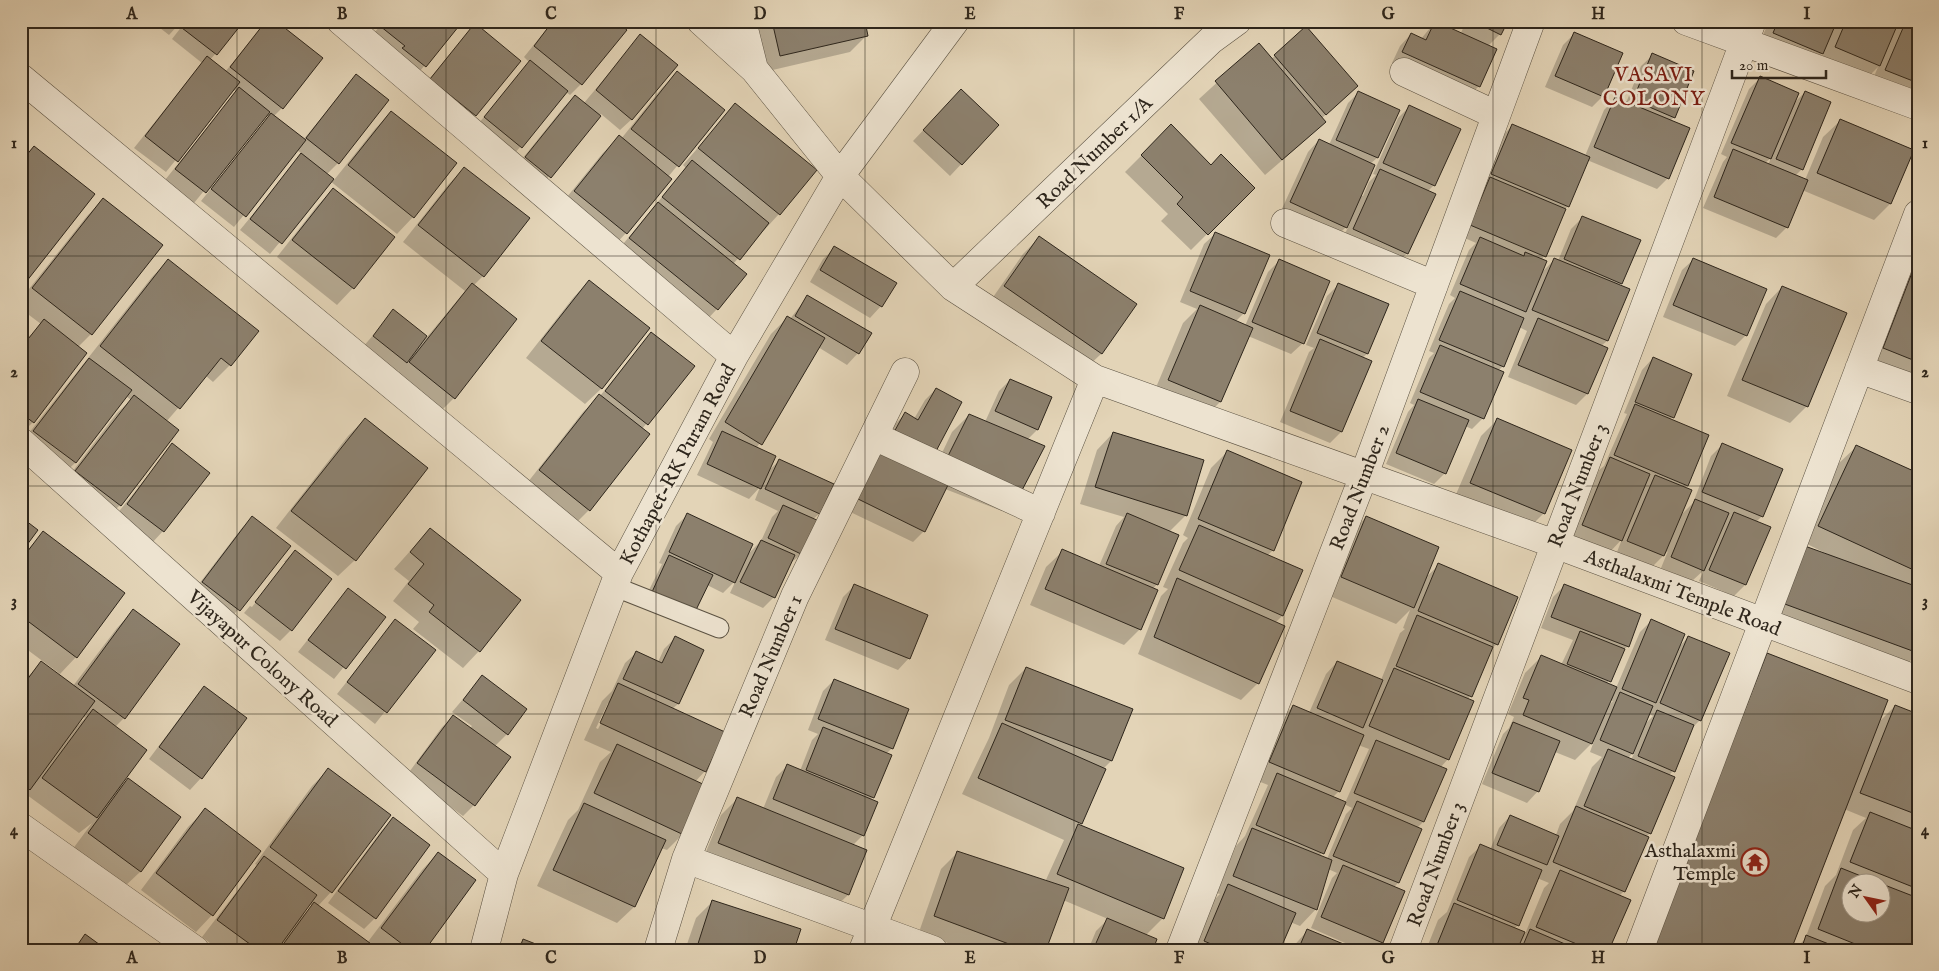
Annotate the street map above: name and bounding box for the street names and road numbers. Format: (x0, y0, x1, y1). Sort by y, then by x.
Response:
street label: Road Number 1/A (1032, 91, 1159, 215)
street label: Kothapet-RK Puram Road (615, 359, 742, 570)
street label: Road Number 3 (1543, 420, 1614, 551)
street label: Road Number 2 (1325, 421, 1396, 554)
street label: Asthalaxmi Temple Road (1580, 544, 1784, 642)
street label: Vijayapur Colony Road (181, 584, 343, 733)
street label: Road Number 1 (734, 591, 809, 722)
street label: Road Number 3 (1402, 799, 1471, 930)

